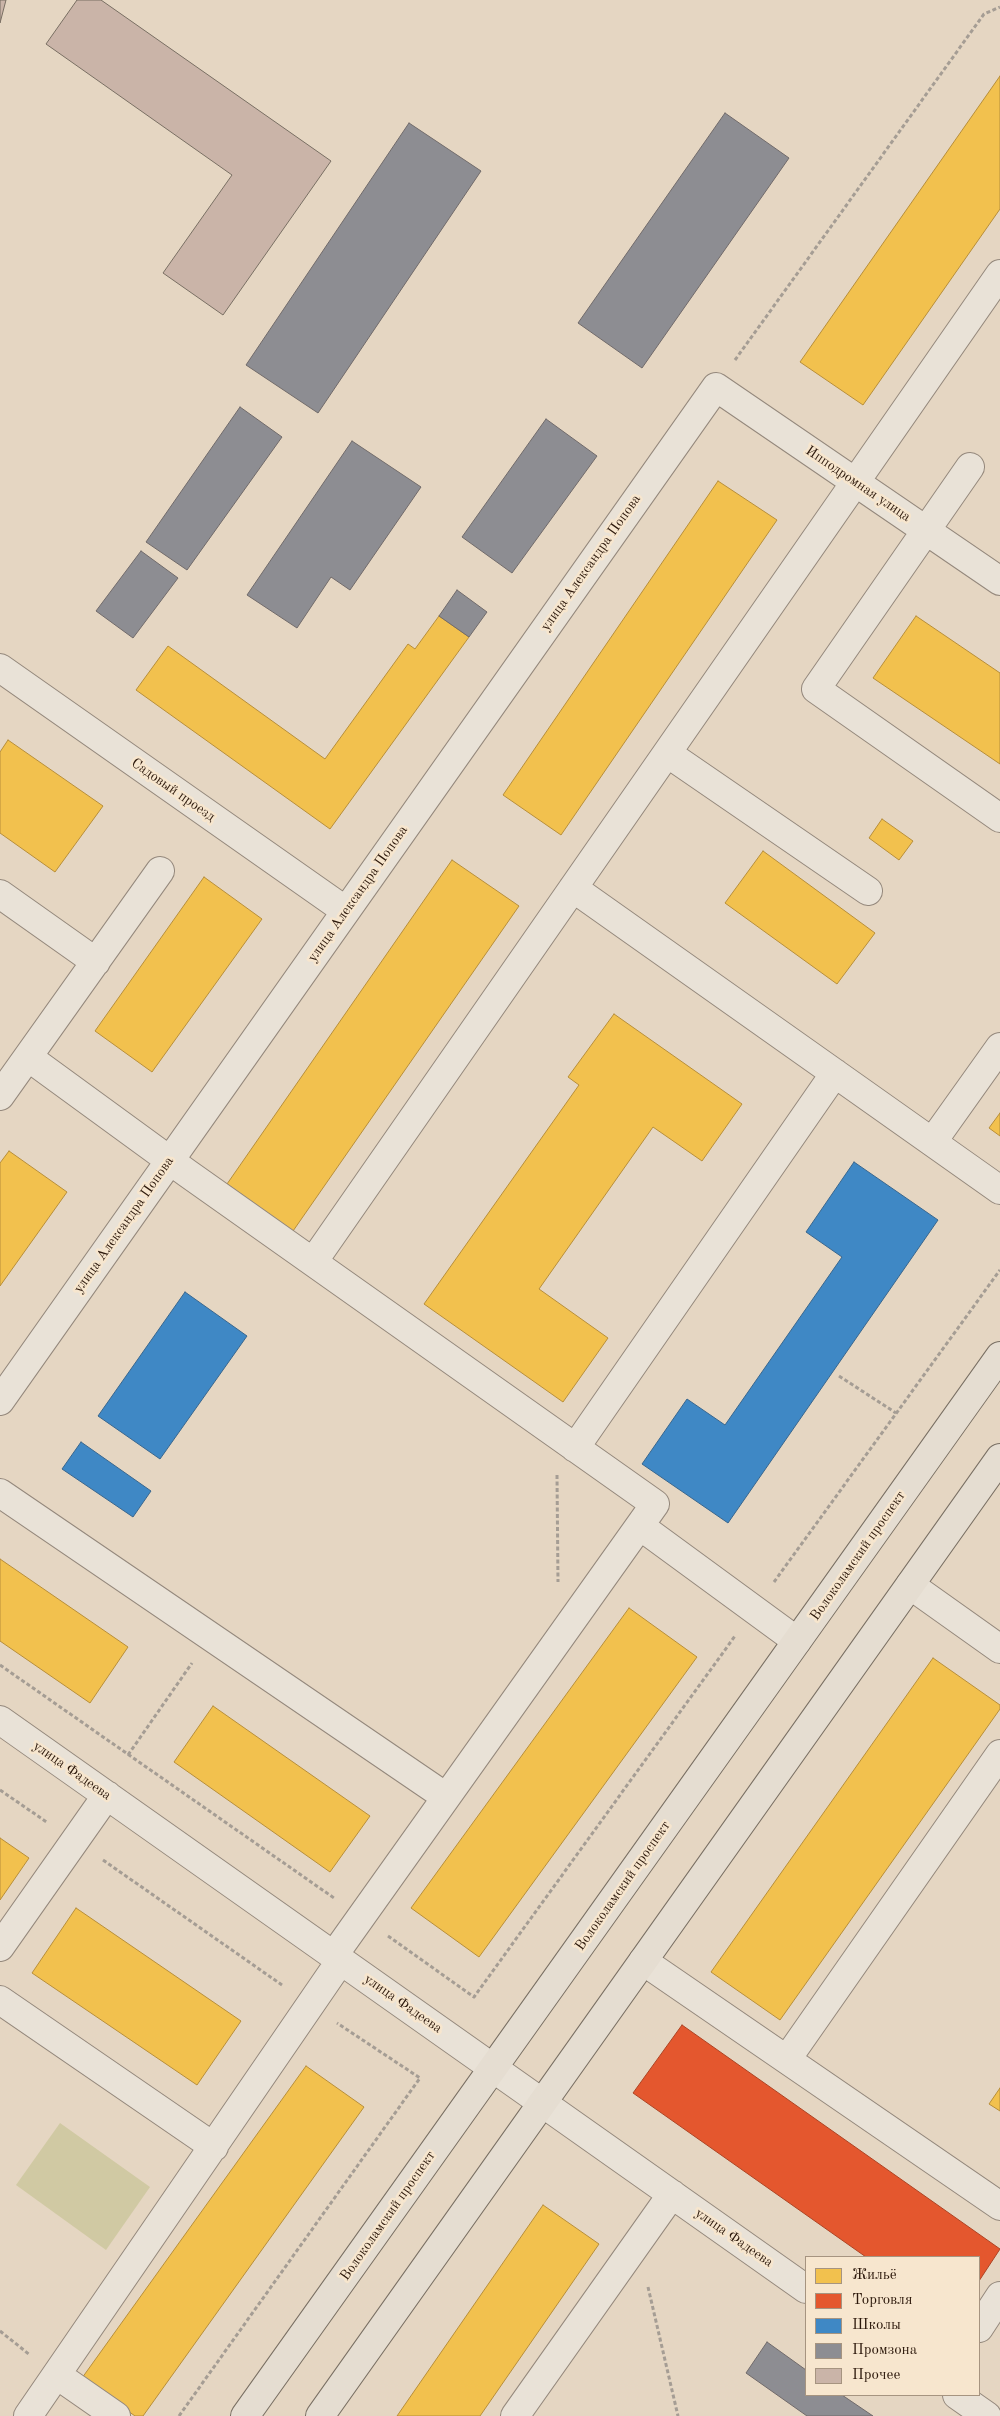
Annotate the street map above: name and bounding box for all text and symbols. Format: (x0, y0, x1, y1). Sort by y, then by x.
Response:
street label: Ипподромная улица (802, 443, 914, 525)
street label: улица Александра Попова (537, 491, 645, 635)
street label: Садовый проезд (128, 755, 218, 825)
street label: улица Александра Попова (304, 822, 412, 966)
street label: улица Александра Попова (70, 1153, 178, 1297)
street label: Волоколамский проспект (807, 1488, 909, 1624)
street label: улица Фадеева (30, 1738, 114, 1804)
street label: Волоколамский проспект (572, 1818, 674, 1954)
street label: улица Фадеева (361, 1971, 445, 2037)
street label: Волоколамский проспект (337, 2148, 439, 2284)
street label: улица Фадеева (692, 2205, 776, 2271)
legend (805, 2256, 980, 2396)
text: Жильё (852, 2268, 897, 2283)
text: Торговля (852, 2293, 913, 2308)
text: Школы (852, 2318, 901, 2333)
text: Промзона (852, 2343, 917, 2358)
text: Прочее (852, 2368, 900, 2383)

